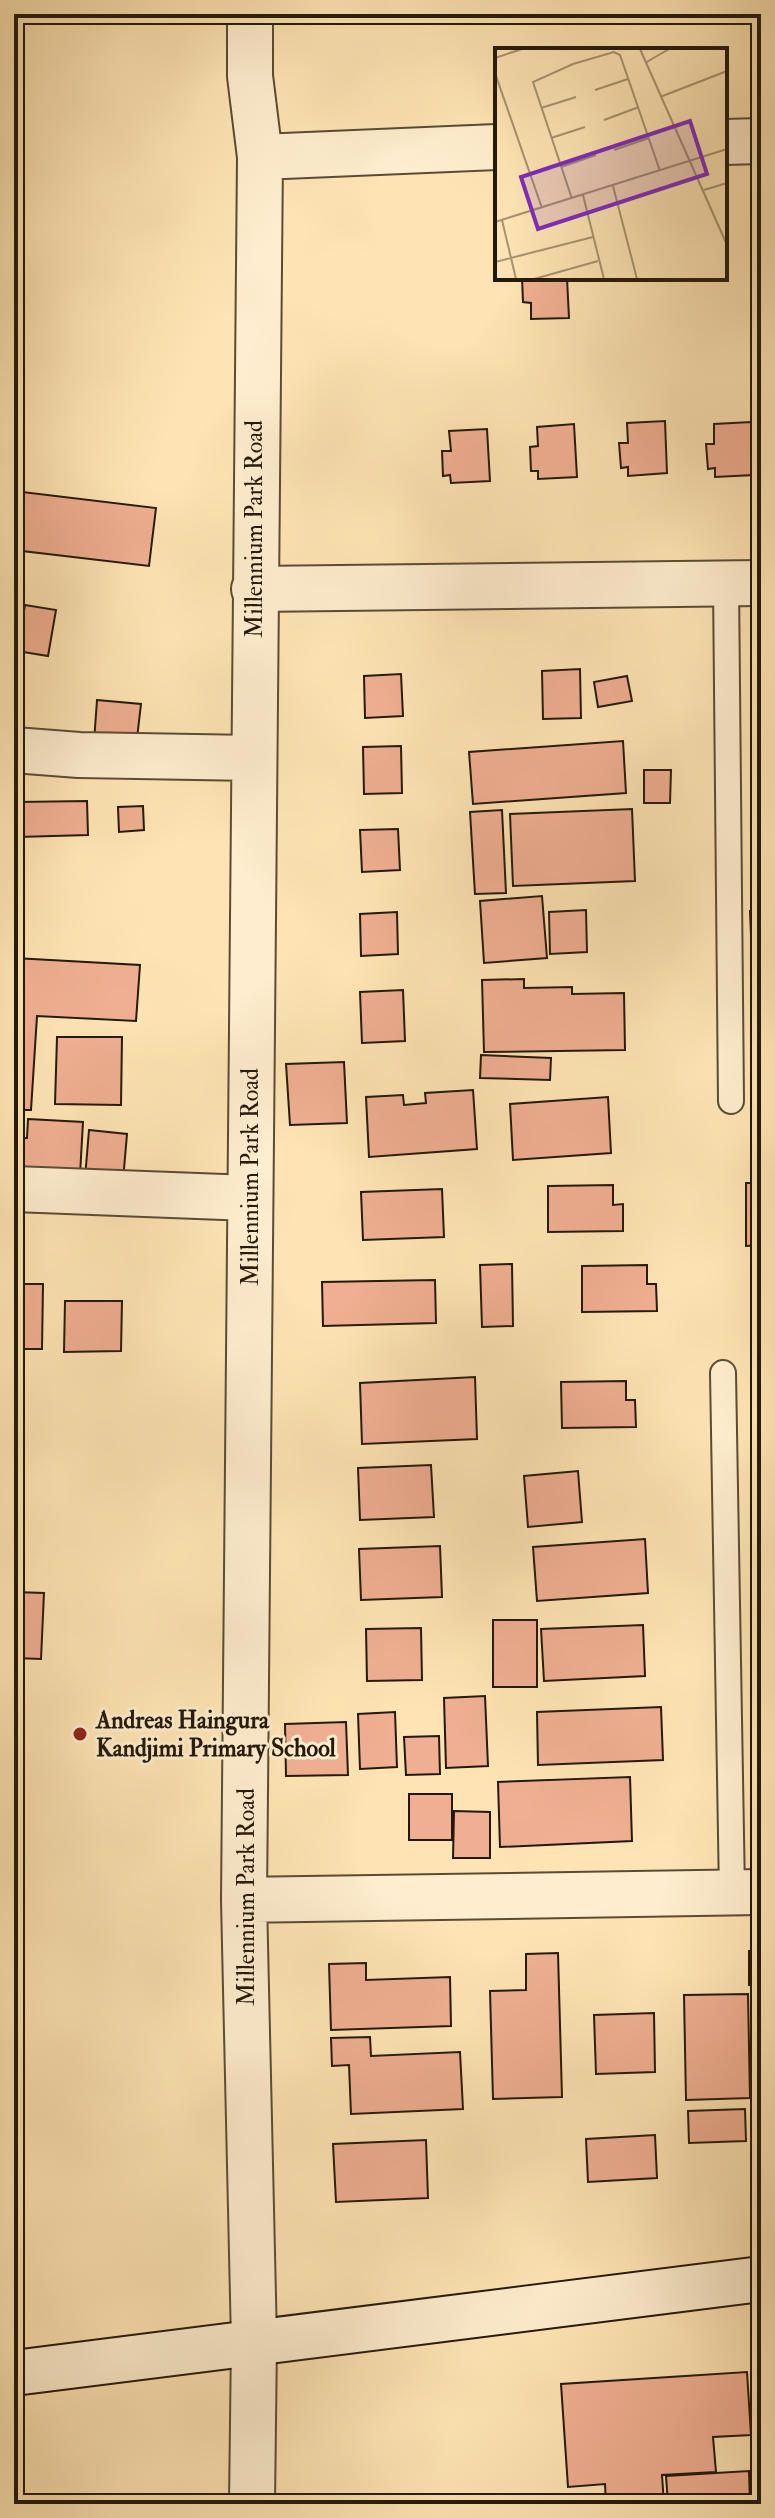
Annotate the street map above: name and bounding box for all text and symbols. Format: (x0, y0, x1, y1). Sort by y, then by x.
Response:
inset map (495, 48, 727, 280)
street label: Millennium Park Road (239, 420, 270, 638)
street label: Millennium Park Road (235, 1068, 266, 1286)
place label: Andreas Haingura Kandjimi Primary School (95, 1705, 337, 1764)
marker: Andreas Haingura Kandjimi Primary School (71, 1725, 89, 1743)
street label: Millennium Park Road (231, 1788, 262, 2006)

